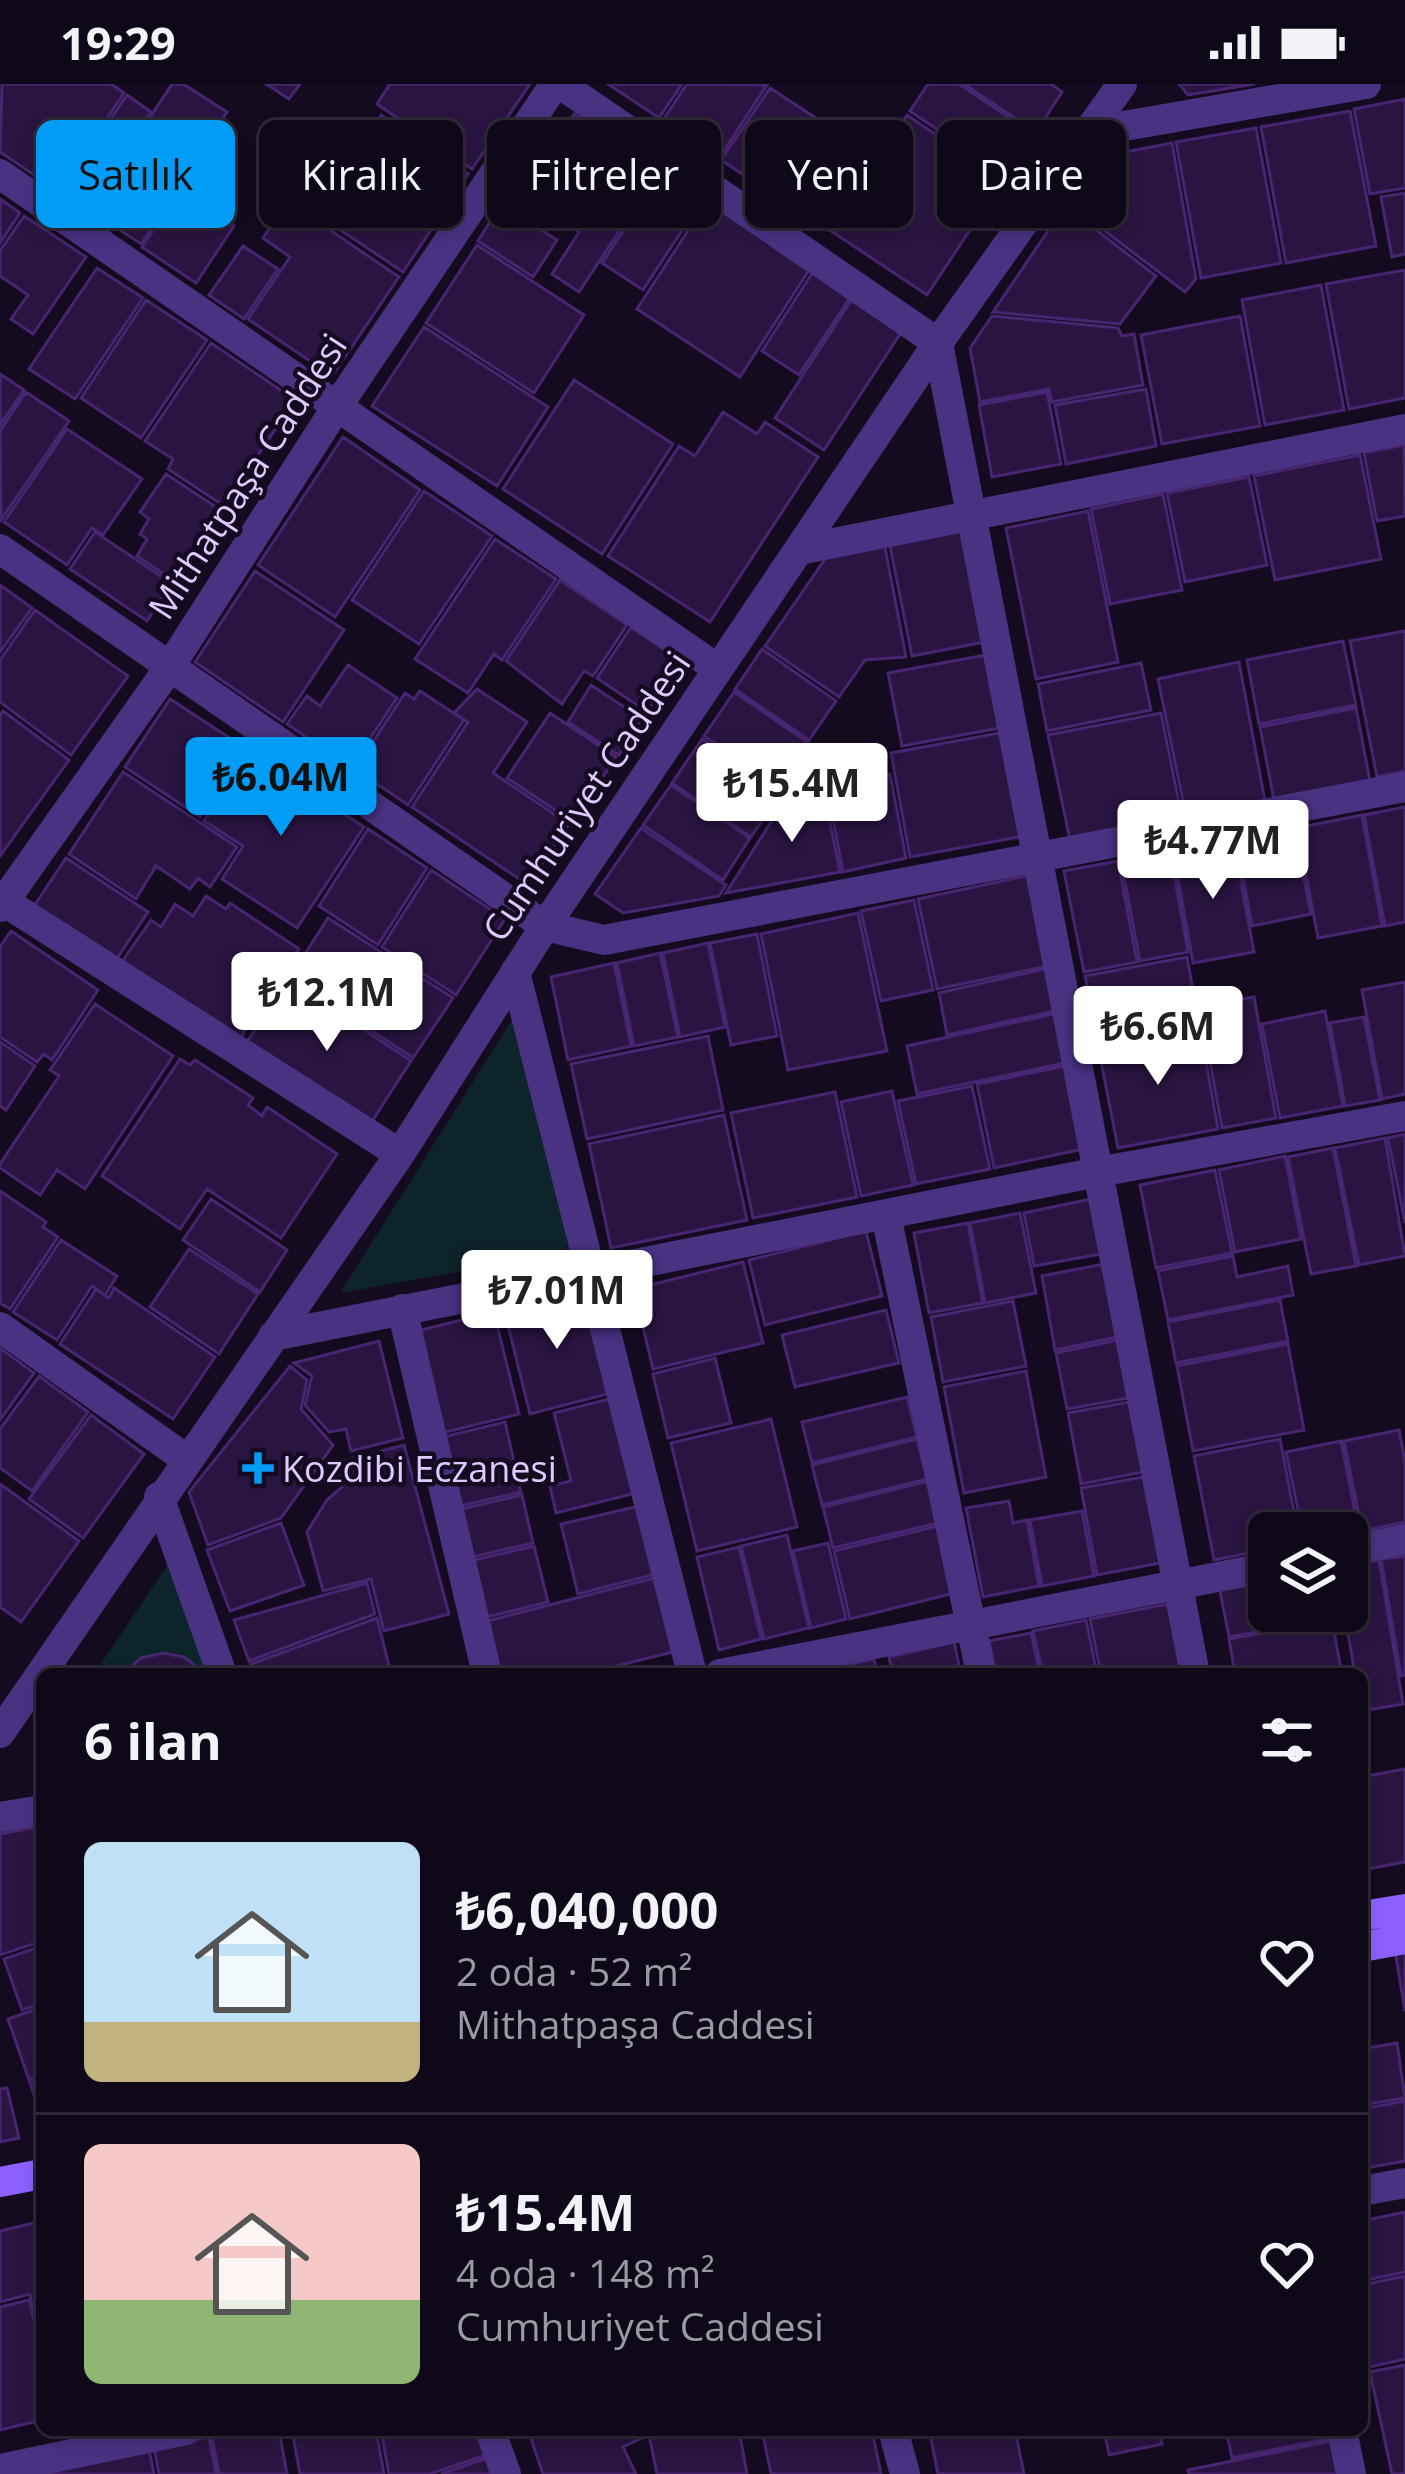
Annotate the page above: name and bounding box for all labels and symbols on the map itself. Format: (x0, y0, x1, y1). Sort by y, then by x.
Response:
street label: Mithatpaşa Caddesi (136, 324, 358, 628)
street label: Cumhuriyet Caddesi (471, 641, 701, 951)
pin: ₺6.04M (183, 737, 379, 839)
pin: ₺15.4M (694, 743, 890, 845)
pin: ₺4.77M (1115, 800, 1311, 902)
pin: ₺12.1M (229, 952, 425, 1054)
pin: ₺6.6M (1074, 986, 1242, 1088)
pin: ₺7.01M (459, 1250, 655, 1352)
place label: Kozdibi Eczanesi (282, 1444, 557, 1493)
marker: Kozdibi Eczanesi (245, 1455, 271, 1481)

